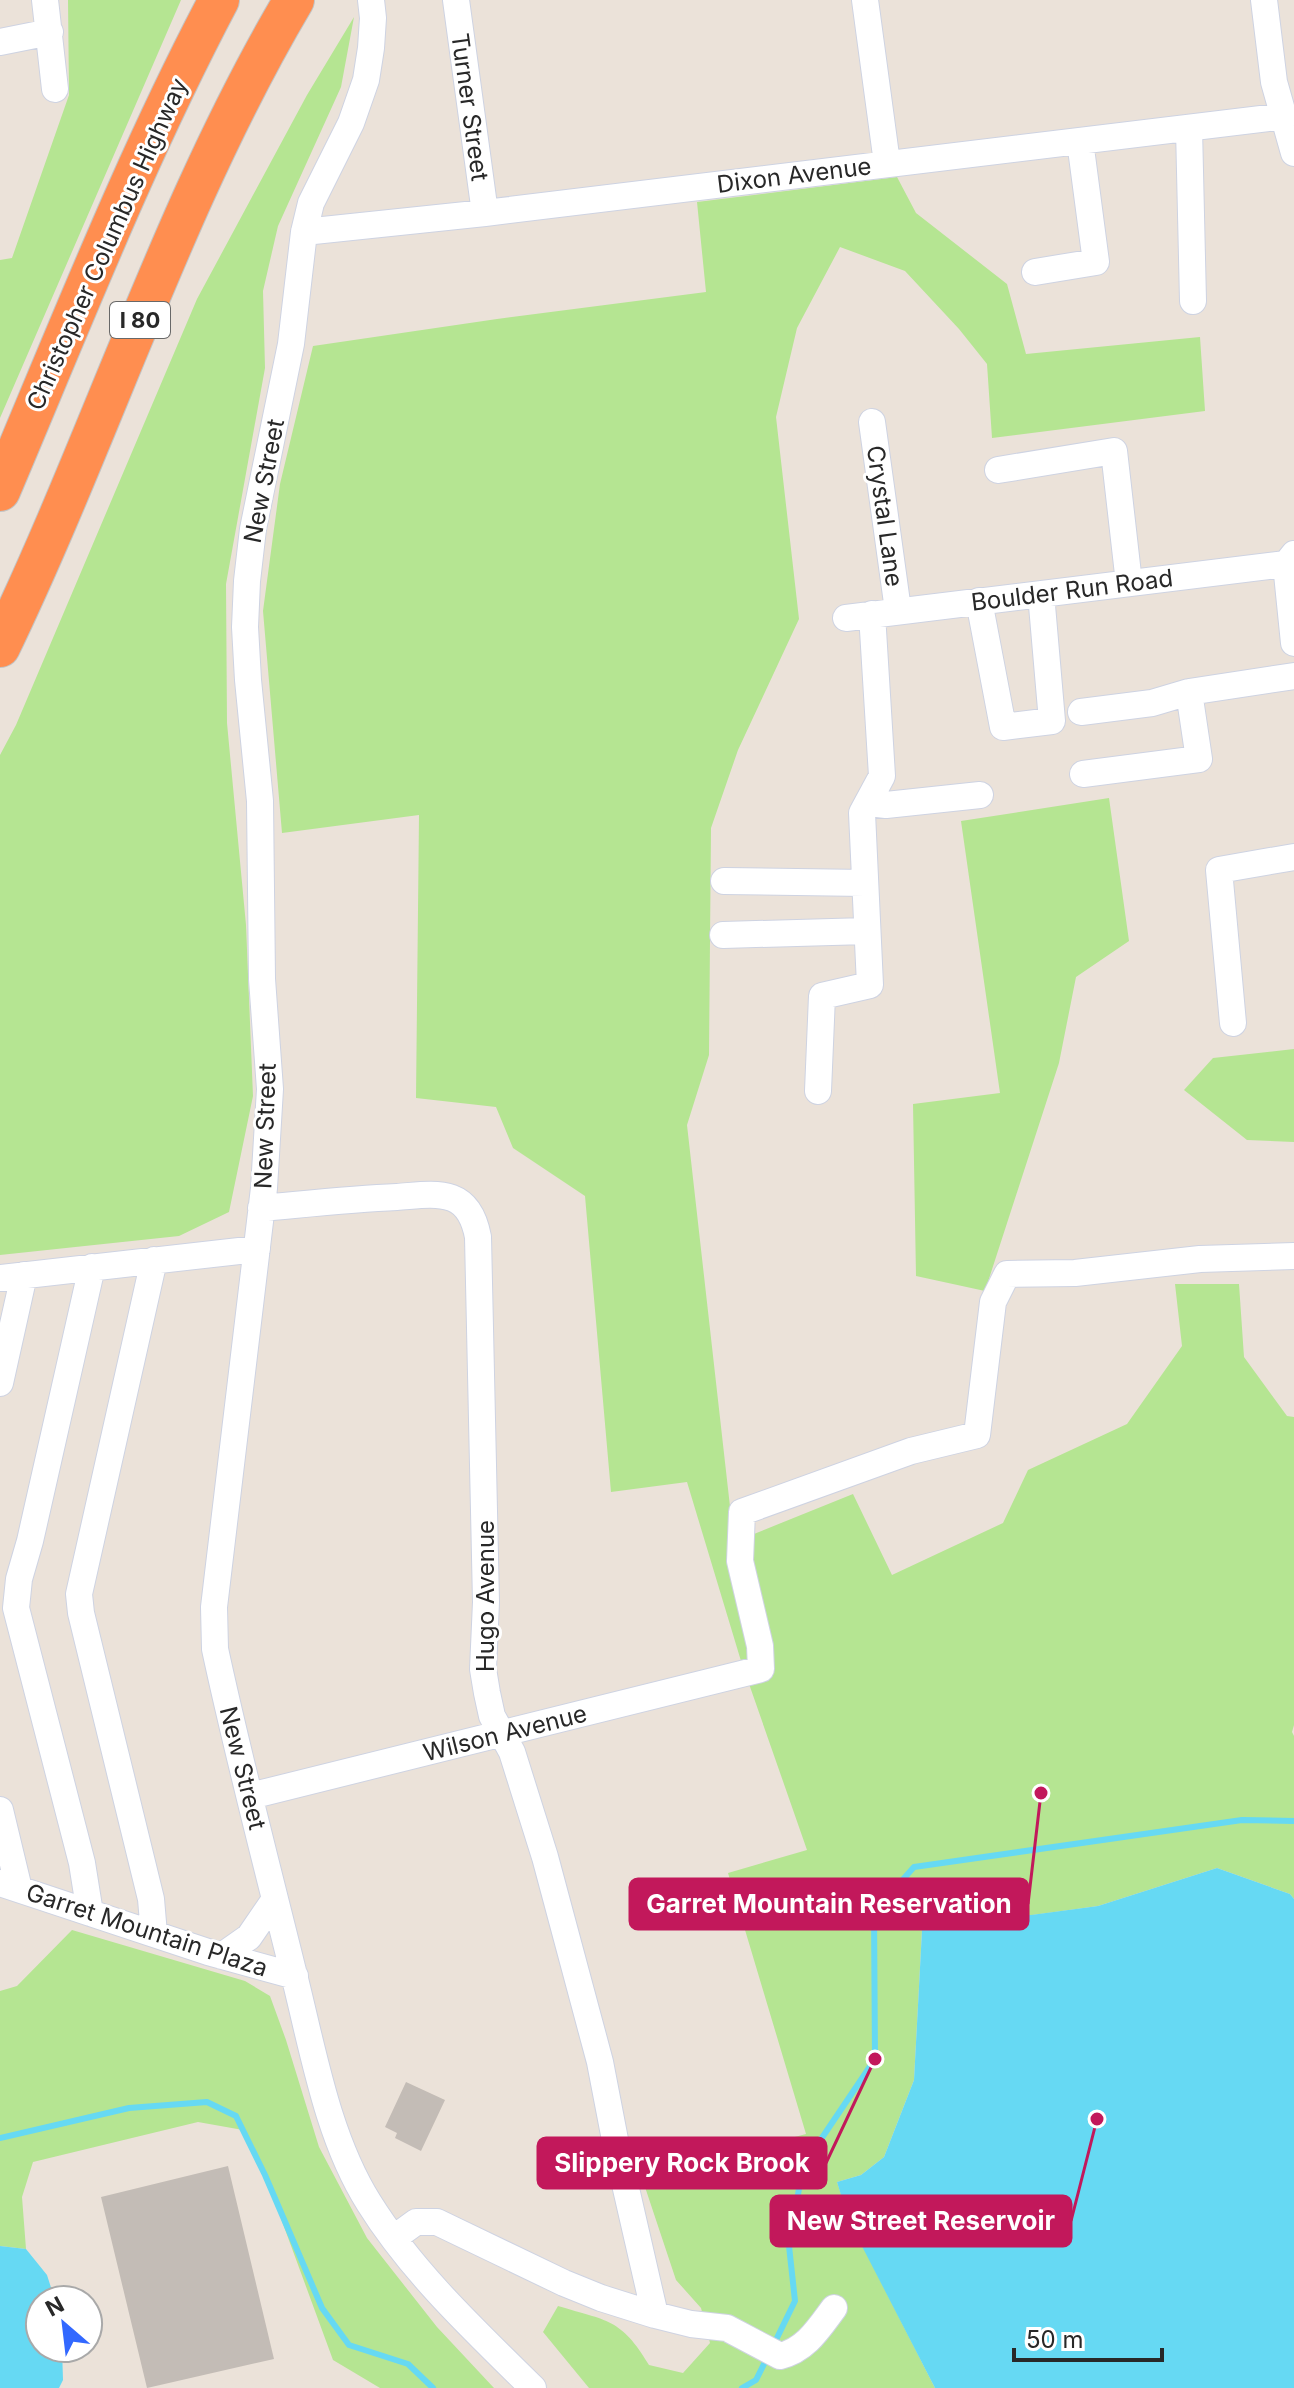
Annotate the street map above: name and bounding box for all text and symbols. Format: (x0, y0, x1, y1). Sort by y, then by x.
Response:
street label: Turner Street (445, 31, 495, 183)
street label: Christopher Columbus Highway (20, 73, 194, 415)
street label: Dixon Avenue (715, 151, 873, 199)
road number: I 80 (110, 302, 170, 338)
street label: New Street (238, 416, 290, 545)
street label: Crystal Lane (861, 444, 909, 588)
street label: Boulder Run Road (969, 563, 1175, 617)
street label: New Street (248, 1063, 282, 1189)
street label: Hugo Avenue (471, 1520, 500, 1672)
street label: Wilson Avenue (420, 1699, 590, 1767)
street label: New Street (214, 1703, 272, 1833)
street label: Garret Mountain Plaza (23, 1877, 271, 1983)
callout: Garret Mountain Reservation (630, 1879, 1028, 1929)
text: Garret Mountain Reservation (646, 1888, 1012, 1919)
callout: Slippery Rock Brook (538, 2138, 826, 2188)
text: Slippery Rock Brook (554, 2147, 810, 2178)
callout: New Street Reservoir (771, 2196, 1071, 2246)
text: New Street Reservoir (787, 2205, 1056, 2236)
north arrow (24, 2284, 104, 2364)
text: N (41, 2291, 68, 2322)
scale bar (1014, 2312, 1162, 2362)
text: 50 m (1026, 2325, 1084, 2354)

